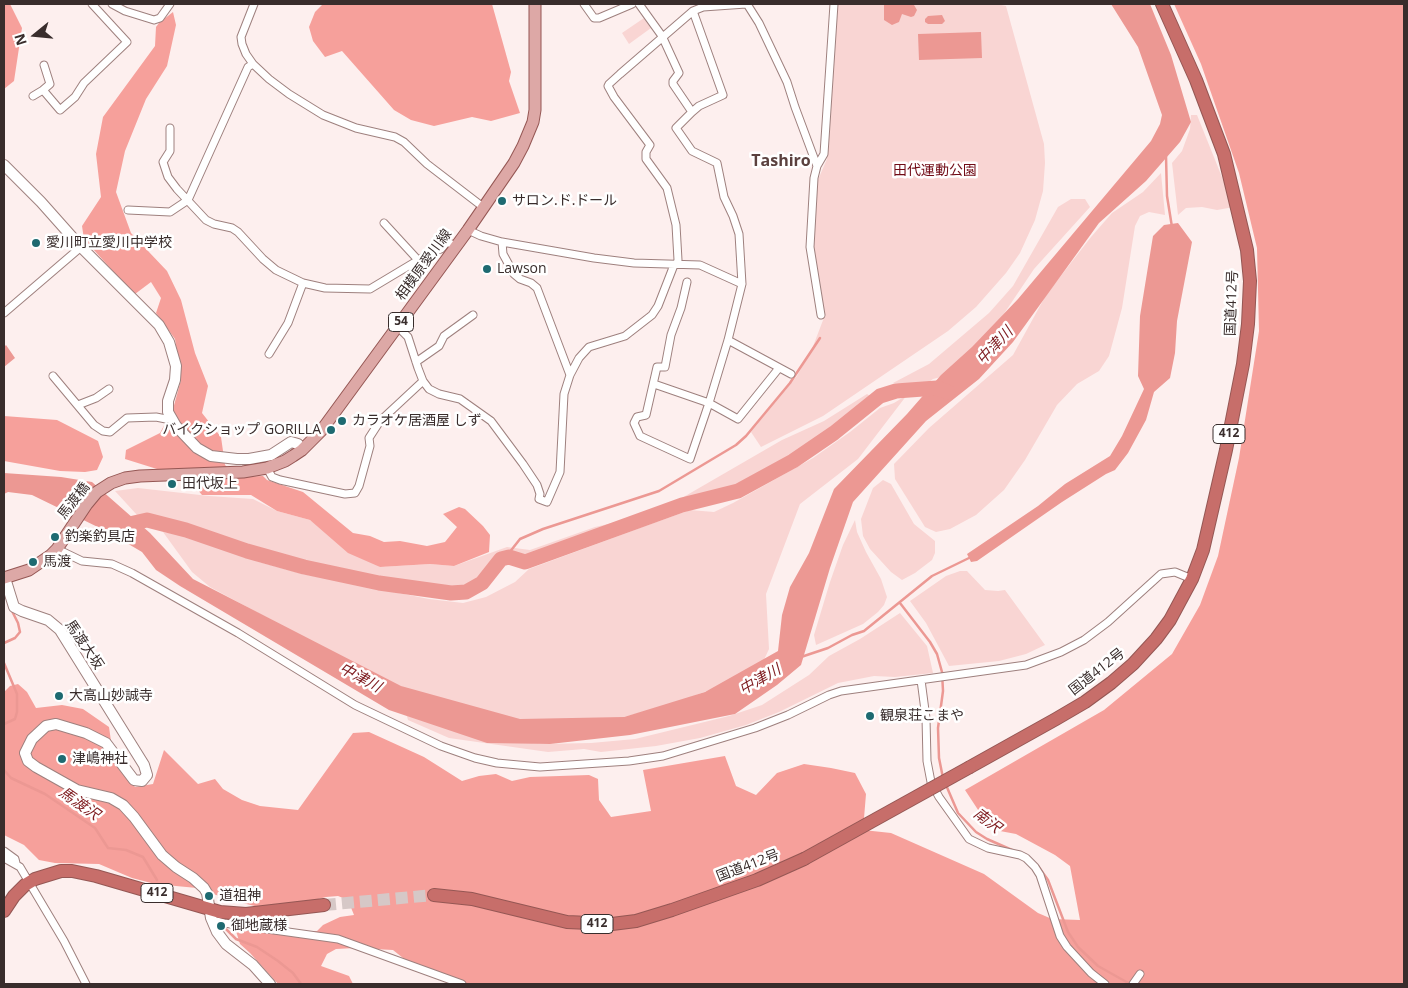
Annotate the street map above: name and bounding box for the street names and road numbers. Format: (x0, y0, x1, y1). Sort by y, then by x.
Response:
street label: 相模原愛川線 (393, 226, 455, 304)
street label: 国道412号 (1222, 270, 1242, 336)
road number: 54 (388, 313, 414, 332)
road number: 412 (1213, 424, 1245, 444)
street label: 馬渡橋 (54, 479, 94, 523)
street label: 馬渡大坂 (61, 617, 107, 673)
street label: 国道412号 (1066, 645, 1128, 699)
street label: 国道412号 (714, 846, 782, 886)
road number: 412 (141, 884, 173, 902)
road number: 412 (581, 914, 613, 934)

